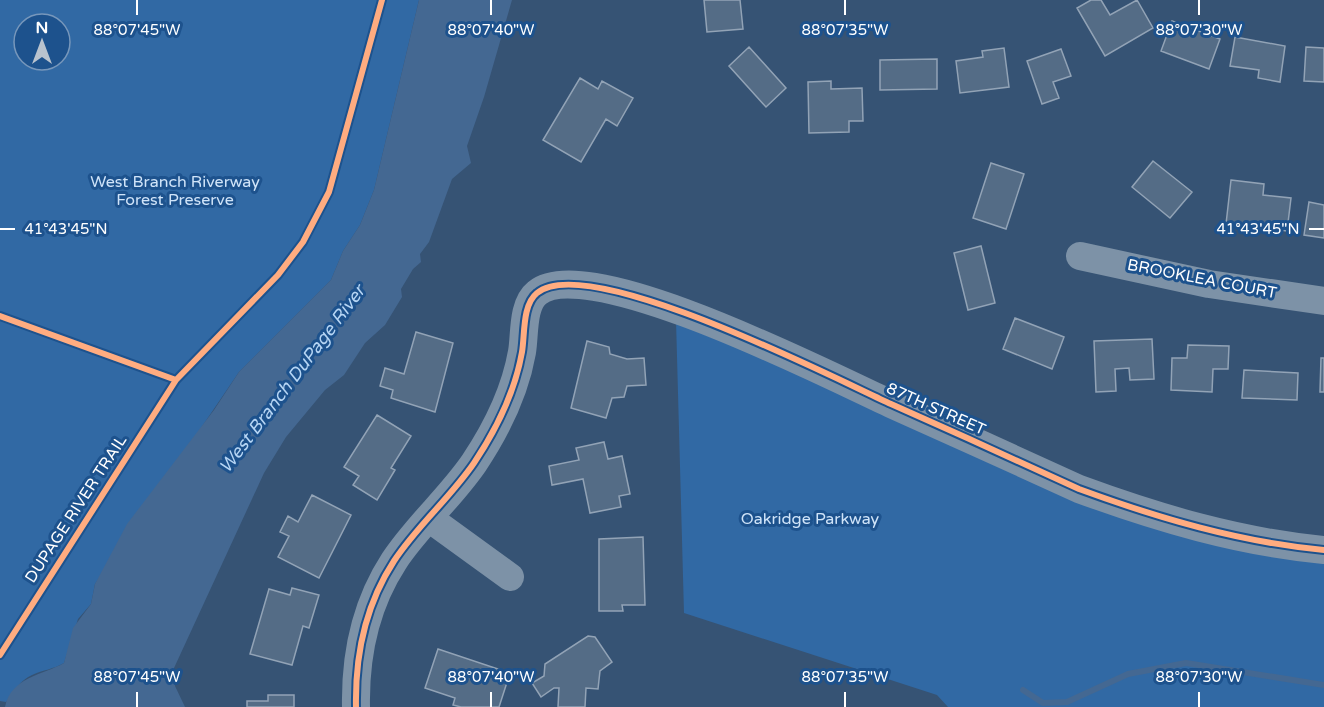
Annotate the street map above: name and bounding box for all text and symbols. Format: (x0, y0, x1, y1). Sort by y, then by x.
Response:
north arrow (12, 12, 72, 72)
text: N (36, 18, 48, 38)
text: 88°07'45"W (94, 21, 180, 39)
text: 88°07'40"W (448, 21, 534, 39)
text: 88°07'35"W (802, 21, 888, 39)
text: 88°07'30"W (1156, 21, 1242, 39)
park label: West Branch Riverway Forest Preserve (90, 172, 260, 210)
text: 41°43'45"N (24, 220, 108, 238)
text: 41°43'45"N (1216, 220, 1300, 238)
street label: BROOKLEA COURT (1126, 255, 1279, 303)
water label: West Branch DuPage River (214, 279, 371, 477)
street label: 87TH STREET (883, 378, 989, 440)
street label: DUPAGE RIVER TRAIL (21, 431, 131, 587)
park label: Oakridge Parkway (741, 509, 880, 529)
text: 88°07'45"W (94, 668, 180, 686)
text: 88°07'40"W (448, 668, 534, 686)
text: 88°07'35"W (802, 668, 888, 686)
text: 88°07'30"W (1156, 668, 1242, 686)

